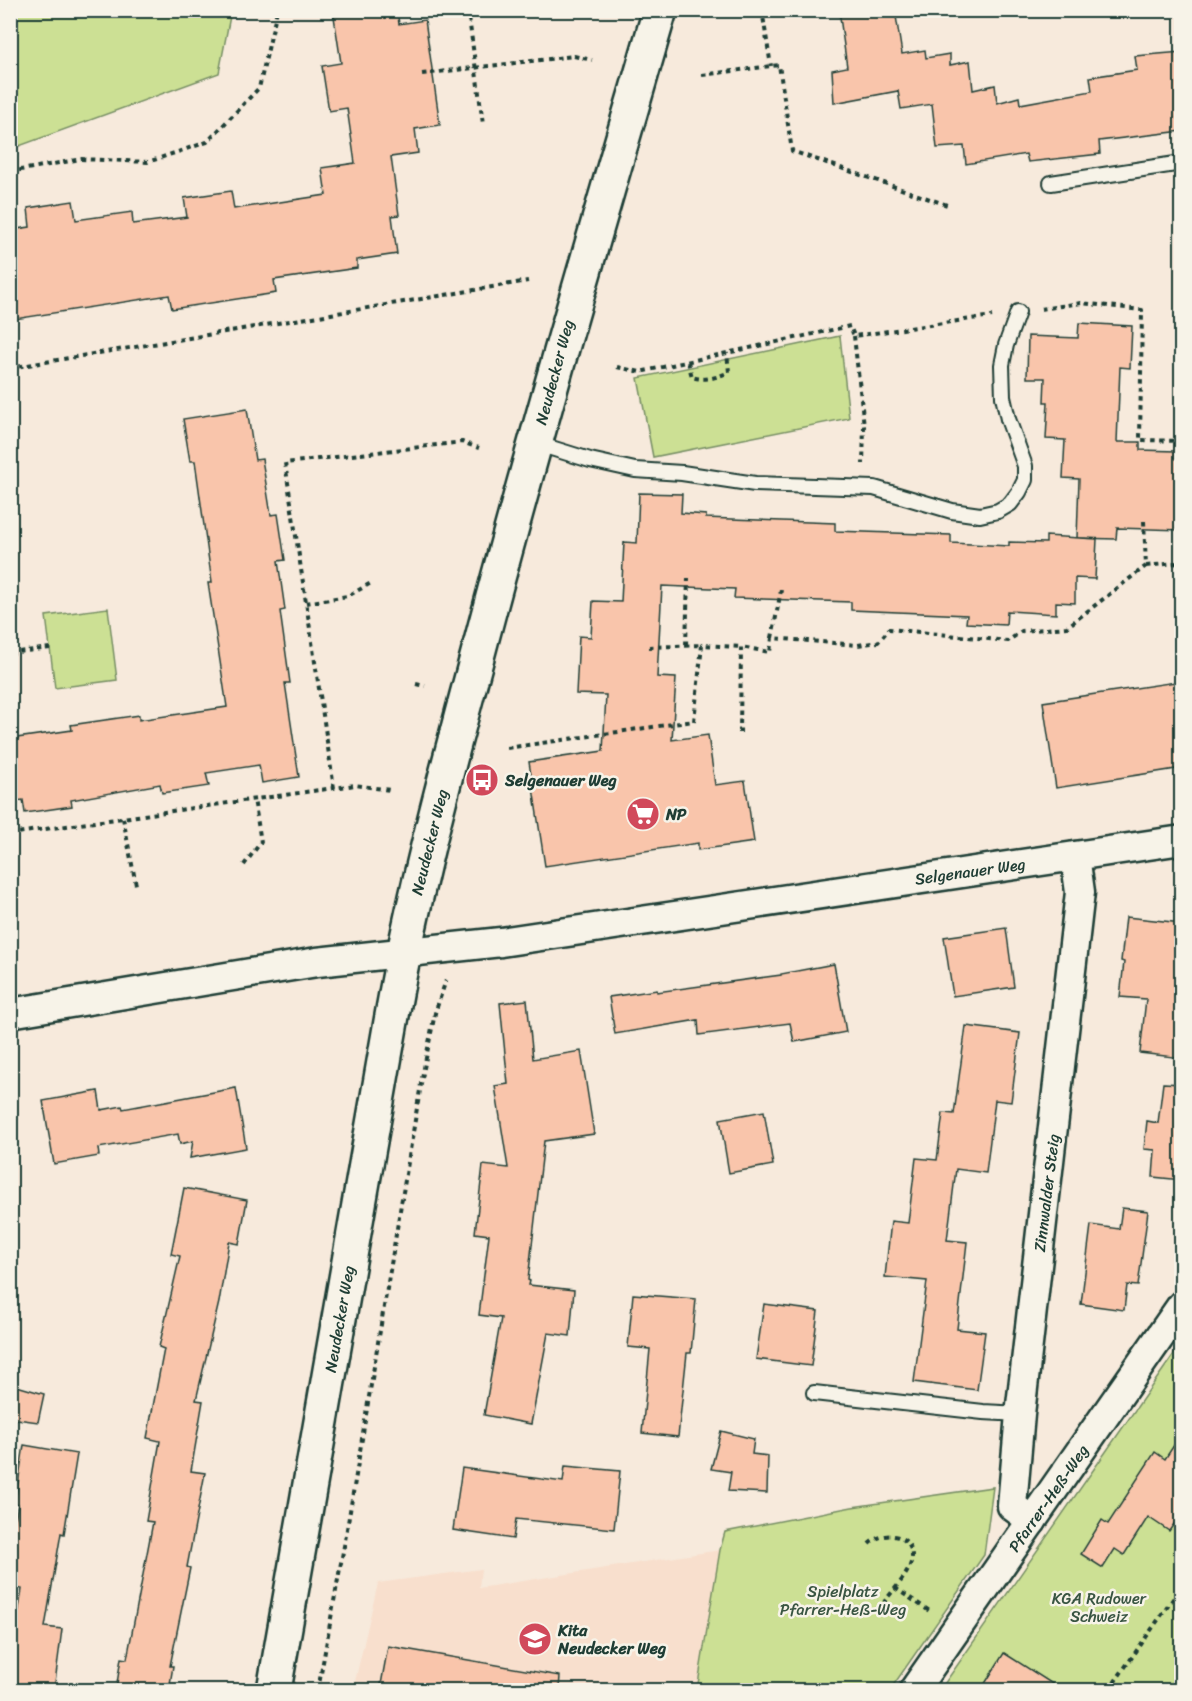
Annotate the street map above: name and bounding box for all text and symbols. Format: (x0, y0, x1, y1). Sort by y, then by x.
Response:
street label: Neudecker Weg (526, 316, 582, 428)
bus stop icon: Selgenauer Weg (464, 762, 500, 798)
place label: Selgenauer Weg (504, 766, 617, 795)
street label: Neudecker Weg (402, 786, 457, 898)
supermarket icon: NP (625, 796, 661, 832)
place label: NP (665, 800, 687, 829)
street label: Selgenauer Weg (913, 849, 1027, 894)
street label: Zinnwalder Steig (1025, 1132, 1068, 1254)
street label: Neudecker Weg (316, 1263, 363, 1375)
street label: Pfarrer-Heß-Weg (1000, 1438, 1097, 1558)
park label: Spielplatz Pfarrer-Heß-Weg (780, 1577, 906, 1624)
park label: KGA Rudower Schweiz (1052, 1584, 1148, 1631)
place label: Kita Neudecker Weg (557, 1616, 667, 1663)
school or university icon: Kita Neudecker Weg (517, 1621, 553, 1657)

